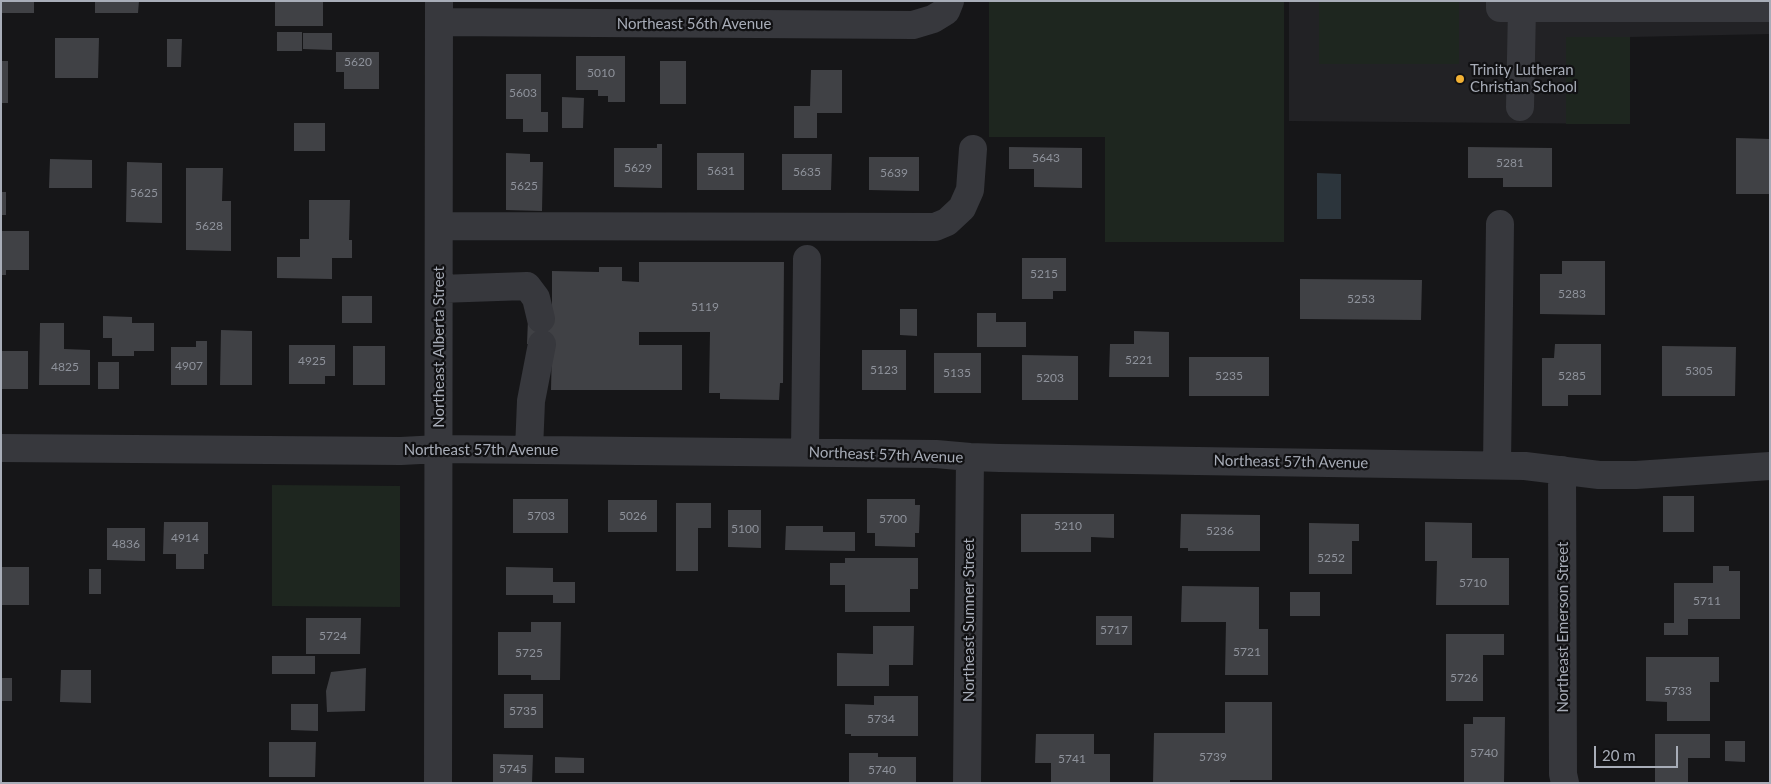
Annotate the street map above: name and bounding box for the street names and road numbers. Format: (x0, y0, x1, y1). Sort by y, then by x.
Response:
street label: Northeast 56th Avenue (617, 15, 771, 33)
street label: Northeast Alberta Street (430, 266, 448, 428)
street label: Northeast 57th Avenue (404, 441, 558, 459)
street label: Northeast 57th Avenue (808, 443, 964, 467)
street label: Northeast 57th Avenue (1214, 452, 1368, 472)
street label: Northeast Sumner Street (960, 538, 978, 702)
street label: Northeast Emerson Street (1554, 542, 1572, 712)

